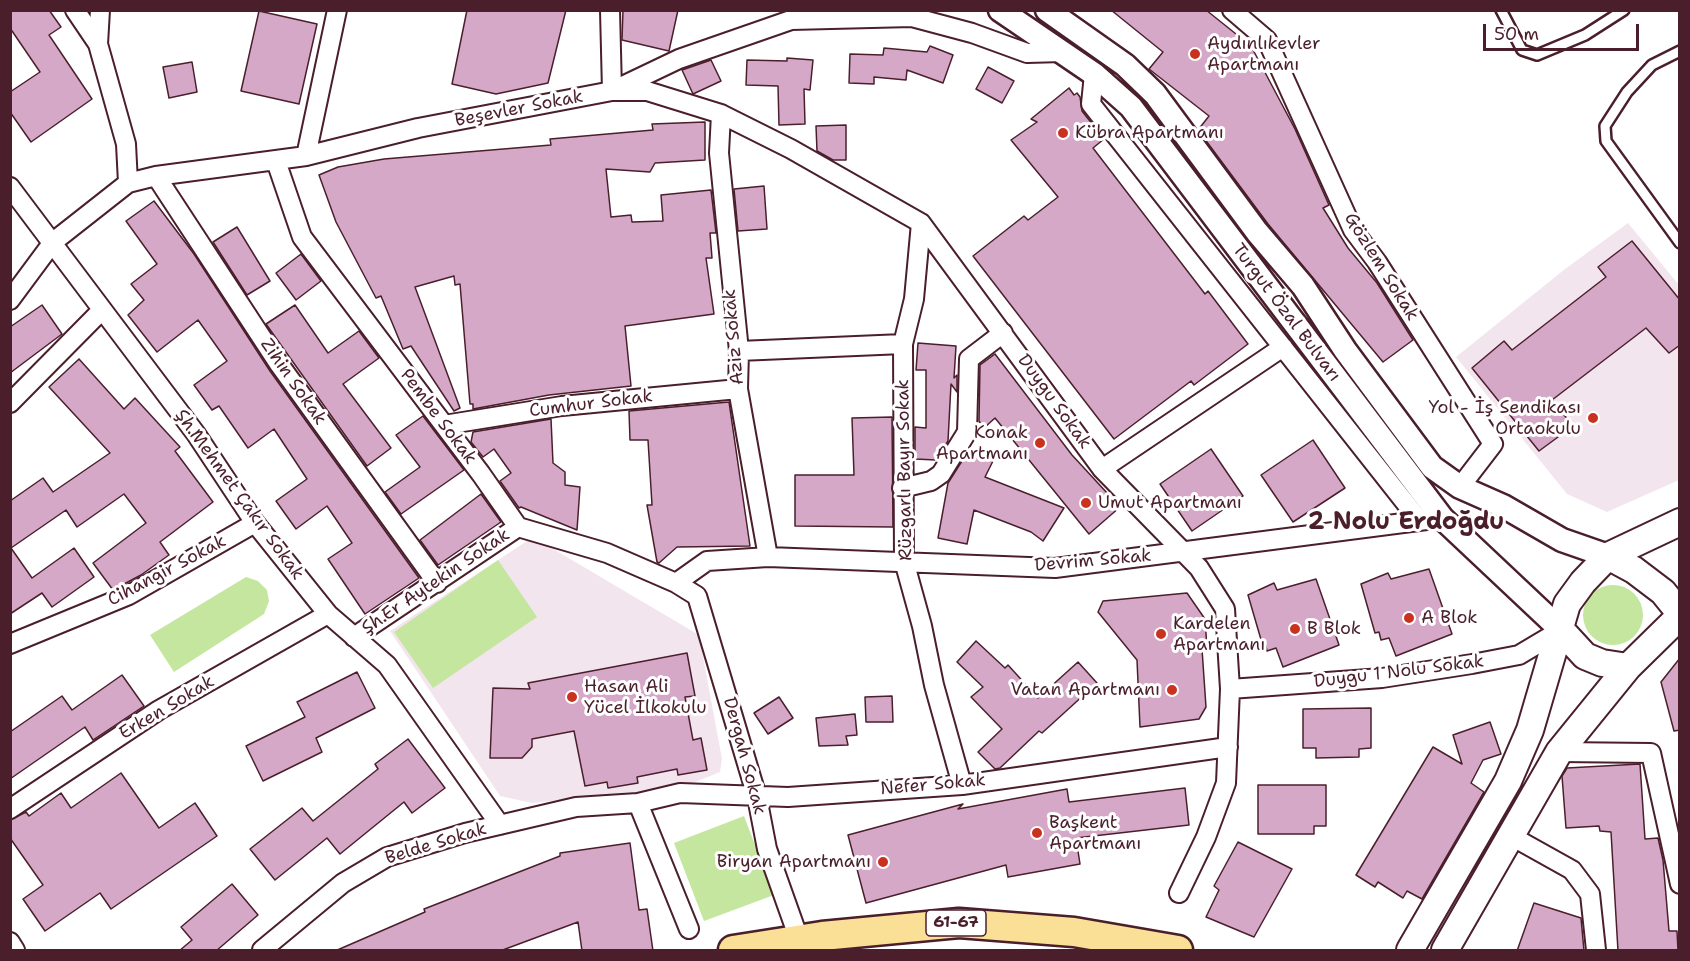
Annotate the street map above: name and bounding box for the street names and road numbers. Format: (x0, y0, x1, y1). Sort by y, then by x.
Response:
street label: Beşevler Sokak (453, 86, 585, 132)
street label: Gözlem Sokak (1339, 209, 1423, 325)
street label: Turgut Özal Bulvarı (1227, 240, 1345, 386)
street label: Aziz Sokak (719, 288, 749, 386)
street label: Zihin Sokak (255, 335, 331, 429)
street label: Duygu Sokak (1012, 350, 1096, 454)
street label: Pembe Sokak (395, 365, 481, 469)
street label: Rüzgarlı Bayır Sokak (893, 379, 917, 561)
street label: Cumhur Sokak (528, 386, 654, 422)
street label: Şh.Mehmet Çakır Sokak (170, 405, 308, 585)
street label: Şh.Er Aytekin Sokak (358, 524, 514, 640)
street label: Cihangir Sokak (104, 531, 230, 611)
street label: Devrim Sokak (1034, 545, 1152, 577)
street label: Duygu 1 Nolu Sokak (1313, 651, 1485, 693)
street label: Erken Sokak (116, 671, 218, 745)
street label: Dergah Sokak (718, 695, 770, 817)
street label: Nefer Sokak (879, 770, 987, 800)
street label: Belde Sokak (383, 818, 489, 870)
road number: 61-67 (926, 910, 986, 936)

